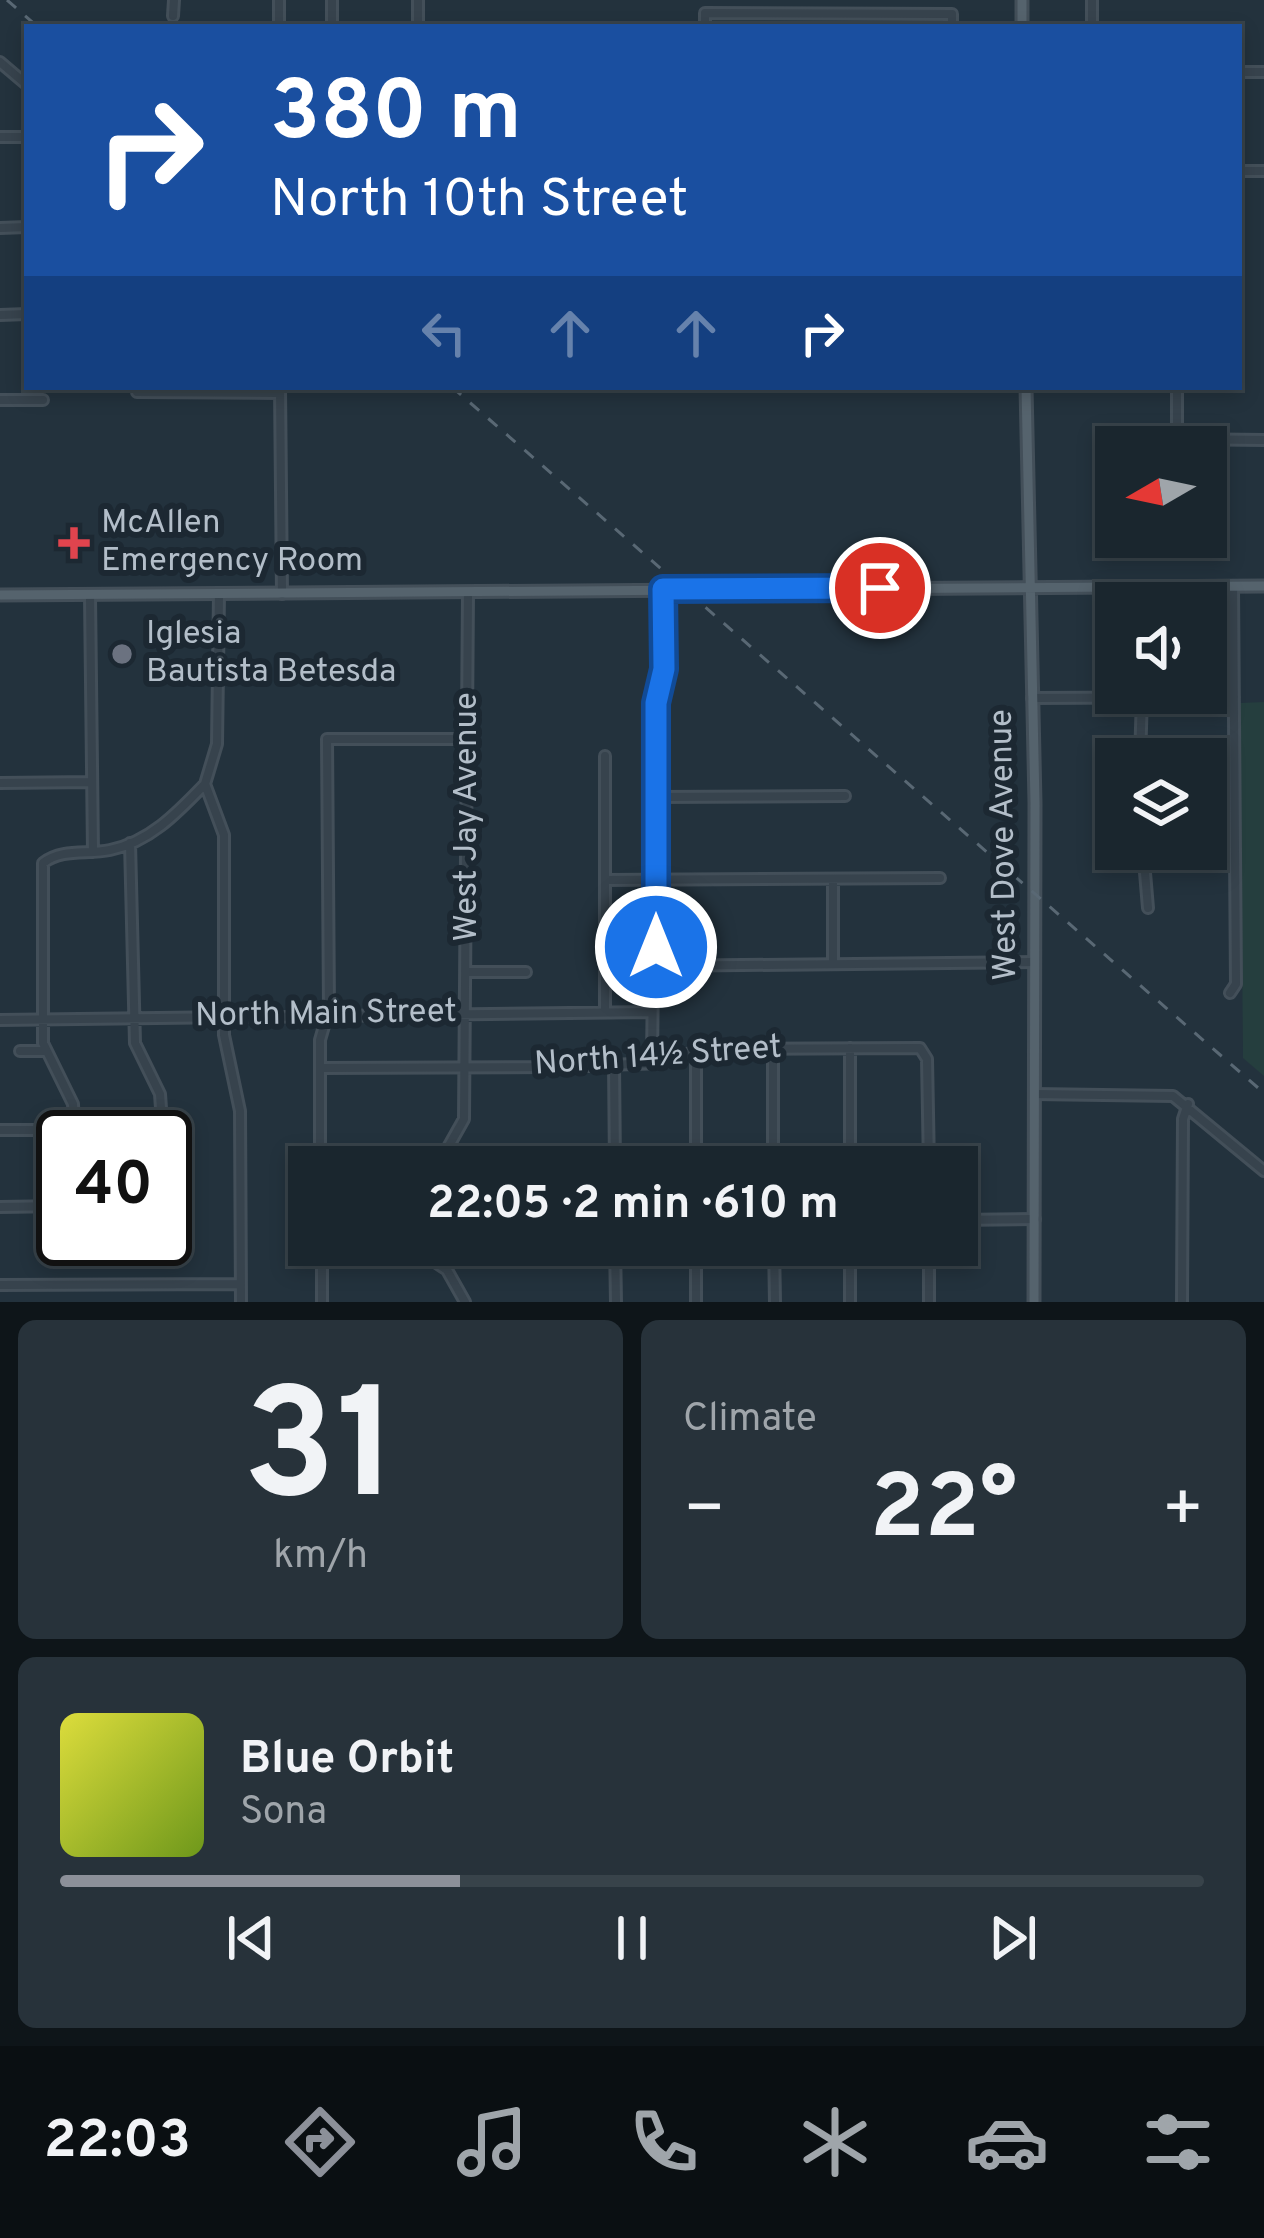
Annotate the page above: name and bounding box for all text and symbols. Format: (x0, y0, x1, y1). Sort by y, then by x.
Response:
text: 380 m (270, 63, 522, 169)
icon: right (72, 72, 228, 228)
text: North 10th Street (270, 167, 688, 236)
icon: left (411, 300, 477, 366)
icon: ahead (537, 300, 603, 366)
icon: ahead (663, 300, 729, 366)
icon: right (789, 300, 855, 366)
north arrow (1095, 426, 1227, 558)
map controls (1095, 426, 1227, 870)
place label: McAllen Emergency Room (101, 503, 363, 583)
marker: McAllen Emergency Room (58, 527, 90, 559)
pin (829, 537, 931, 639)
icon: arrive (847, 555, 913, 621)
button: sound (1095, 582, 1227, 714)
place label: Iglesia Bautista Betesda (146, 614, 396, 694)
marker: Iglesia Bautista Betesda (109, 641, 135, 667)
street label: West Jay Avenue (447, 692, 489, 942)
street label: West Dove Avenue (982, 709, 1028, 981)
button: layers (1095, 738, 1227, 870)
position arrow (593, 884, 719, 1010)
street label: North Main Street (195, 992, 457, 1038)
street label: North 14½ Street (533, 1027, 783, 1087)
speed limit sign: 40 (36, 1110, 192, 1266)
text: 22:05 · 2 min · 610 m (427, 1177, 839, 1234)
text: 31 (243, 1356, 398, 1554)
text: Climate (683, 1396, 817, 1445)
text: 22° (870, 1456, 1017, 1569)
text: − (683, 1471, 726, 1554)
text: + (1161, 1471, 1204, 1554)
text: km/h (273, 1533, 368, 1582)
text: Blue Orbit (240, 1732, 454, 1789)
text: Sona (240, 1789, 327, 1838)
icon: previous (218, 1905, 284, 1971)
icon: pause (599, 1905, 665, 1971)
icon: next (980, 1905, 1046, 1971)
icon: directions (278, 2100, 362, 2184)
icon: music (450, 2100, 534, 2184)
icon: phone (622, 2100, 706, 2184)
icon: climate (793, 2100, 877, 2184)
icon: car (965, 2100, 1049, 2184)
icon: filters (1136, 2100, 1220, 2184)
text: 22:03 (44, 2108, 191, 2177)

